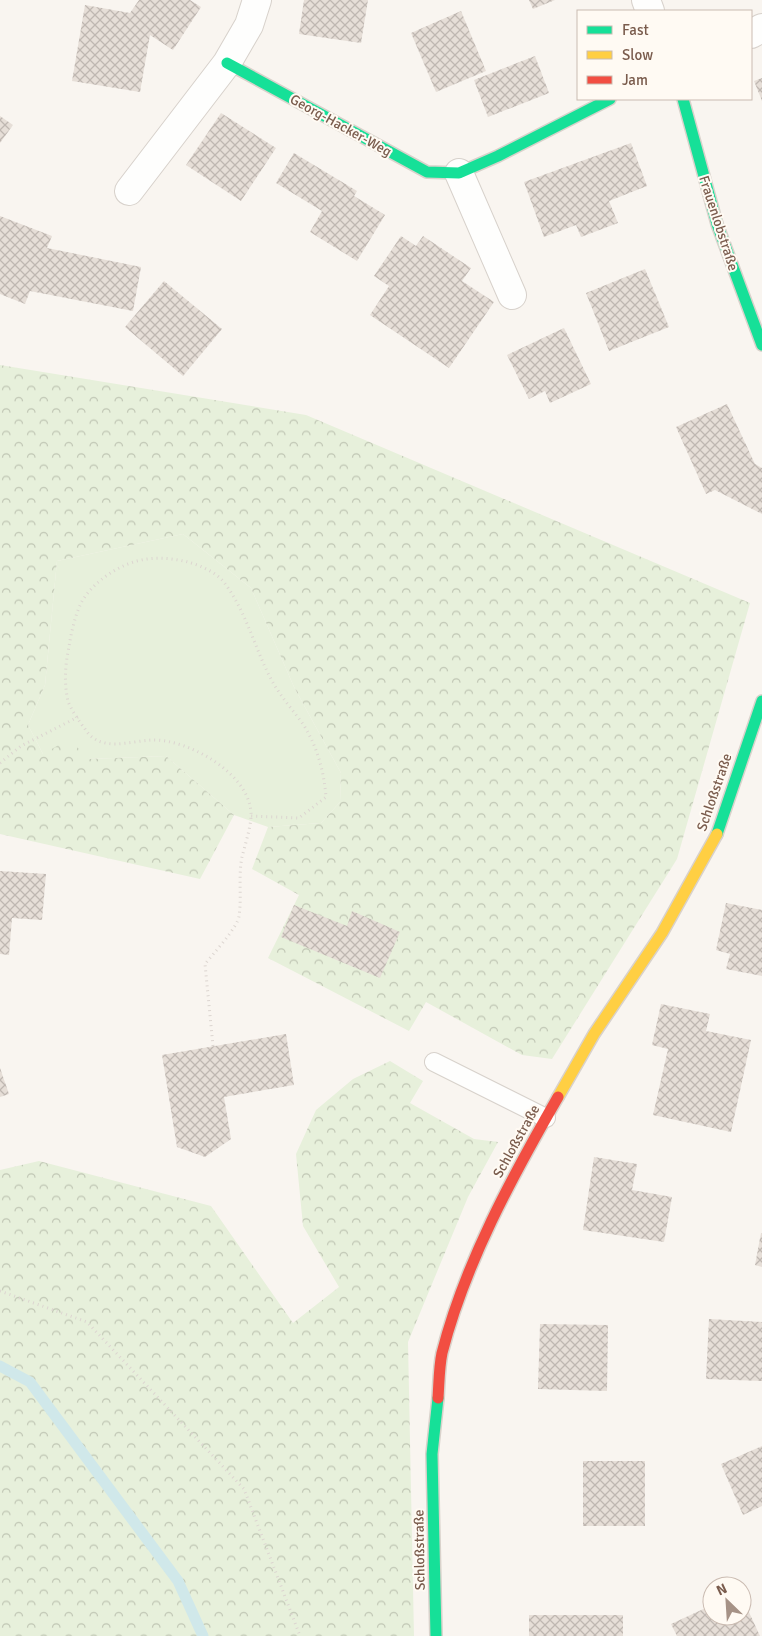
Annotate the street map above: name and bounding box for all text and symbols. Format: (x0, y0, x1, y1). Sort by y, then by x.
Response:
legend (577, 10, 752, 100)
text: Fast (622, 21, 649, 39)
text: Slow (622, 46, 653, 64)
text: Jam (622, 71, 648, 89)
street label: Georg-Hacker-Weg (287, 91, 394, 160)
street label: Frauenlobstraße (695, 173, 742, 273)
street label: Schloßstraße (693, 751, 736, 833)
street label: Schloßstraße (489, 1102, 543, 1181)
street label: Schloßstraße (410, 1509, 429, 1591)
north arrow (702, 1576, 752, 1626)
text: N (714, 1580, 730, 1599)

